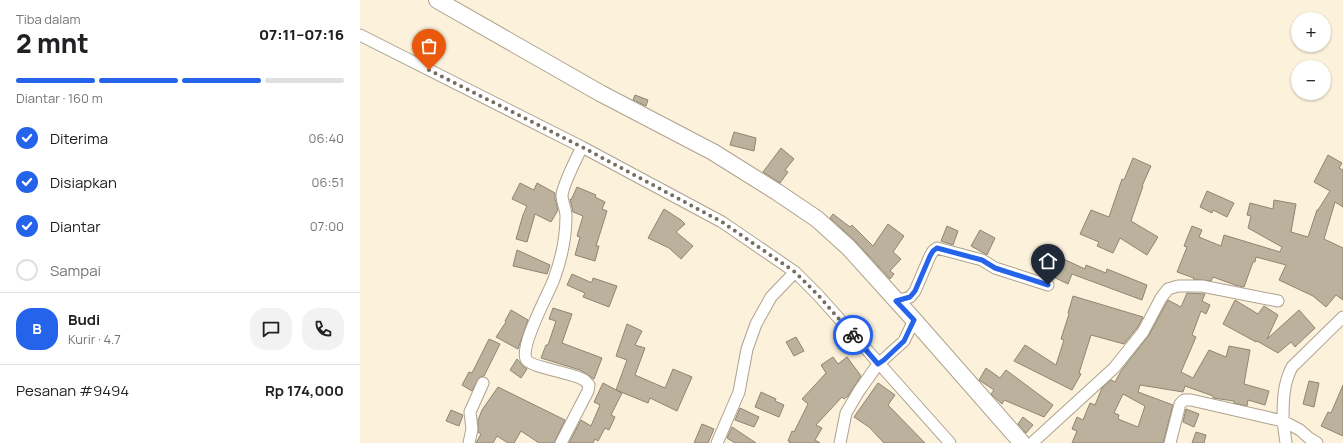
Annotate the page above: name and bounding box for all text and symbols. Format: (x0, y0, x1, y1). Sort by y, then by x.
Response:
text: Tiba dalam (16, 10, 81, 28)
map controls (1291, 12, 1331, 100)
button: + (1291, 12, 1331, 52)
text: 07:11–07:16 (259, 24, 344, 45)
text: 2 mnt (16, 25, 89, 61)
pin (412, 29, 446, 70)
icon: bag (418, 35, 440, 57)
button: − (1291, 60, 1331, 100)
text: Diantar · 160 m (16, 89, 103, 107)
icon: check (16, 127, 38, 149)
text: Diterima (50, 128, 108, 149)
text: 06:40 (309, 129, 344, 147)
icon: check (16, 171, 38, 193)
text: Disiapkan (50, 172, 117, 193)
text: 06:51 (312, 173, 344, 191)
icon: check (16, 215, 38, 237)
text: Diantar (50, 216, 101, 237)
text: 07:00 (310, 217, 344, 235)
pin (1031, 244, 1065, 285)
icon: home (1037, 250, 1059, 272)
text: Sampai (50, 260, 101, 281)
button: chat (250, 308, 292, 350)
button: phone (302, 308, 344, 350)
text: Budi (68, 309, 100, 330)
courier (833, 315, 873, 355)
text: B (32, 318, 42, 339)
icon: bike (842, 324, 864, 346)
text: Kurir · 4.7 (68, 330, 121, 348)
text: Pesanan #9494 (16, 380, 129, 401)
text: Rp 174,000 (265, 380, 344, 401)

